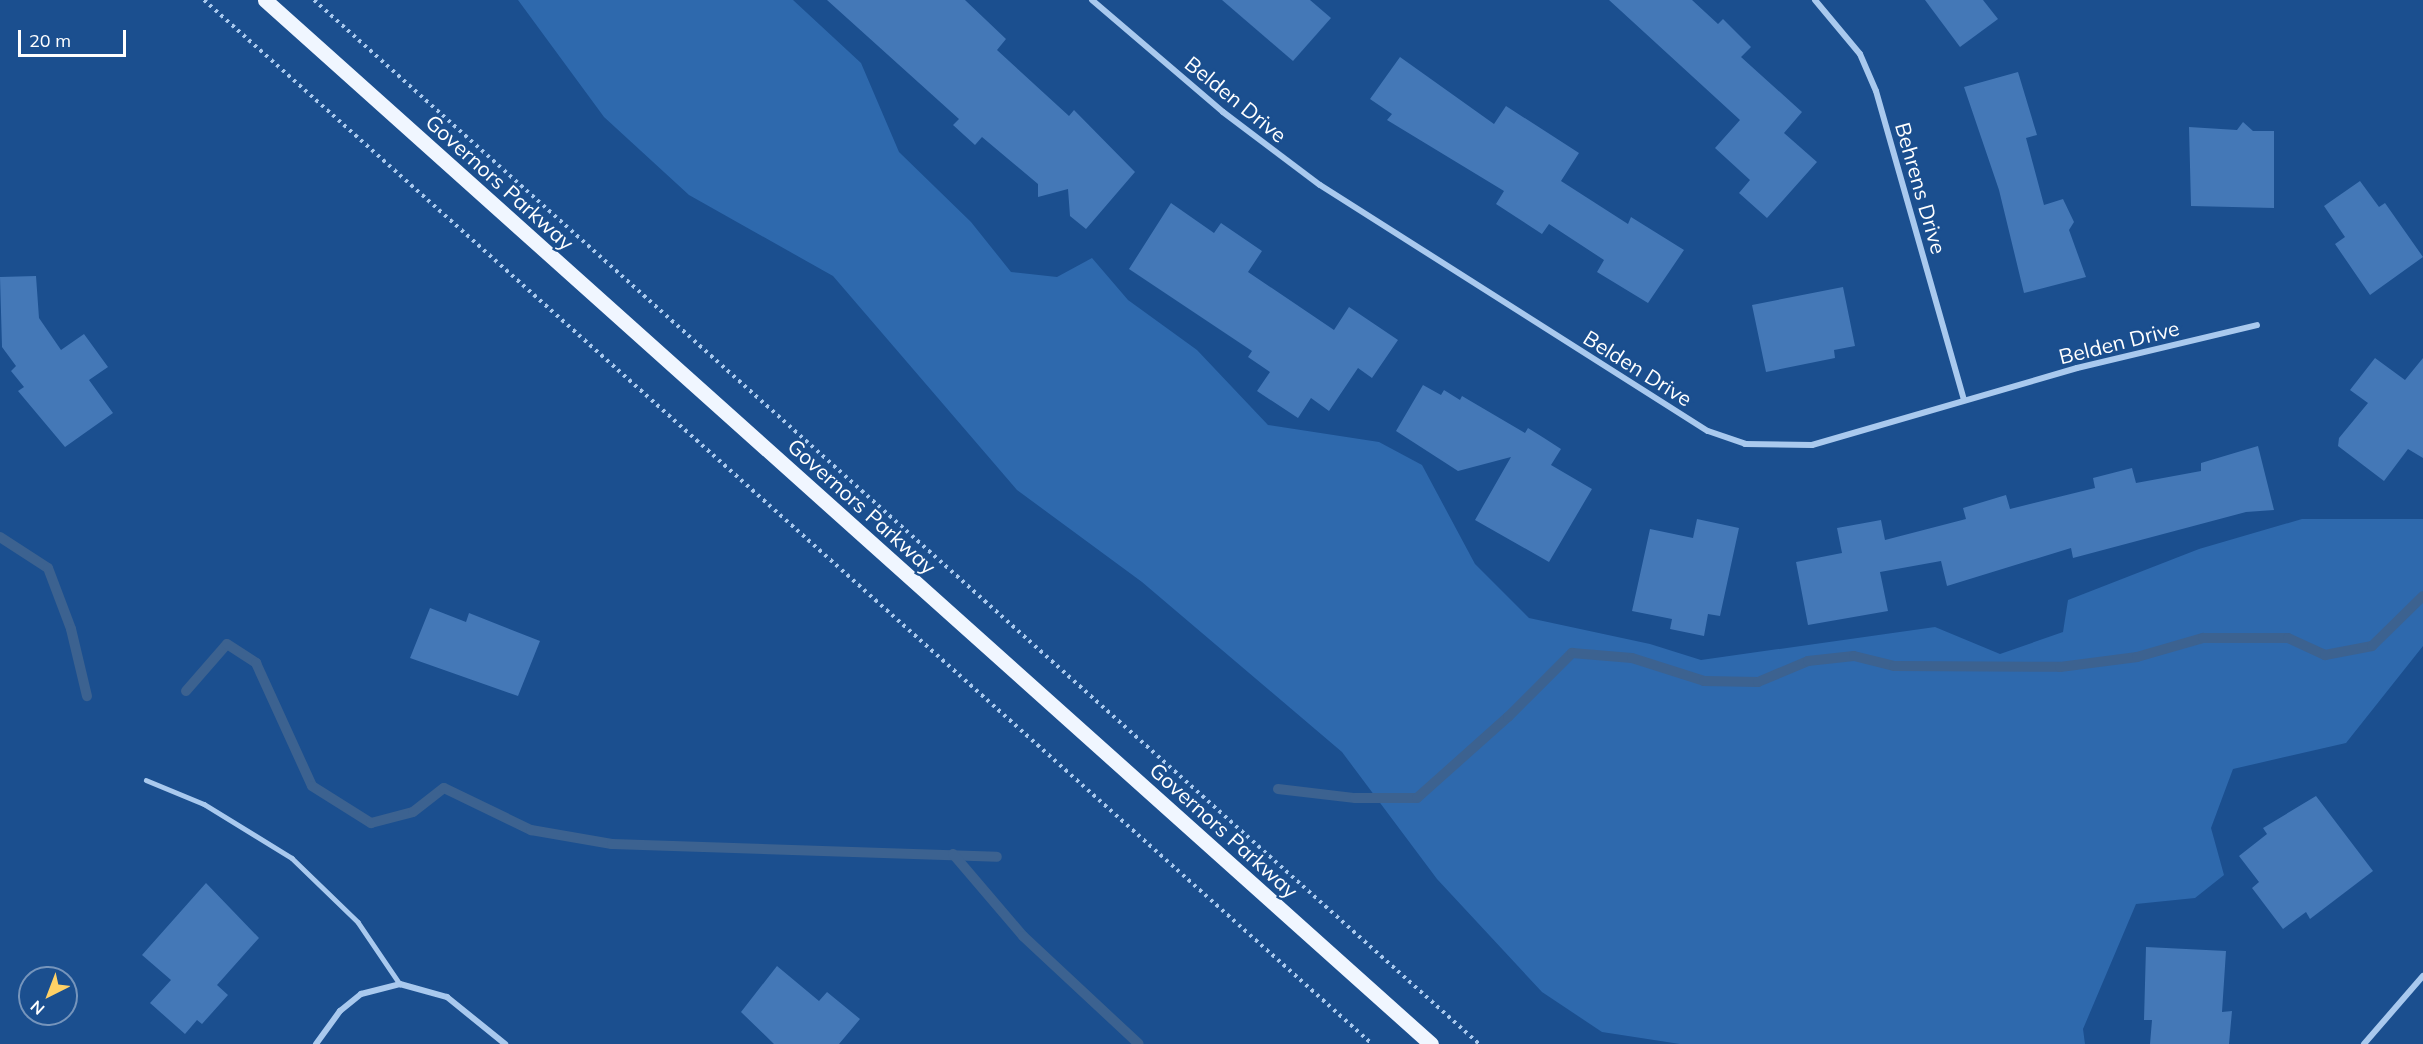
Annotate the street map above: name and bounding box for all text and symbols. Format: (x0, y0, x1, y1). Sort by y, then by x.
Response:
scale bar (21, 18, 129, 56)
text: 20 m (29, 29, 71, 52)
street label: Belden Drive (1180, 50, 1292, 148)
street label: Governors Parkway (421, 109, 579, 255)
street label: Behrens Drive (1890, 119, 1952, 257)
street label: Belden Drive (2056, 315, 2182, 369)
street label: Belden Drive (1579, 325, 1697, 411)
street label: Governors Parkway (783, 433, 941, 579)
street label: Governors Parkway (1145, 757, 1303, 903)
north arrow (18, 966, 78, 1026)
text: N (26, 996, 48, 1019)

